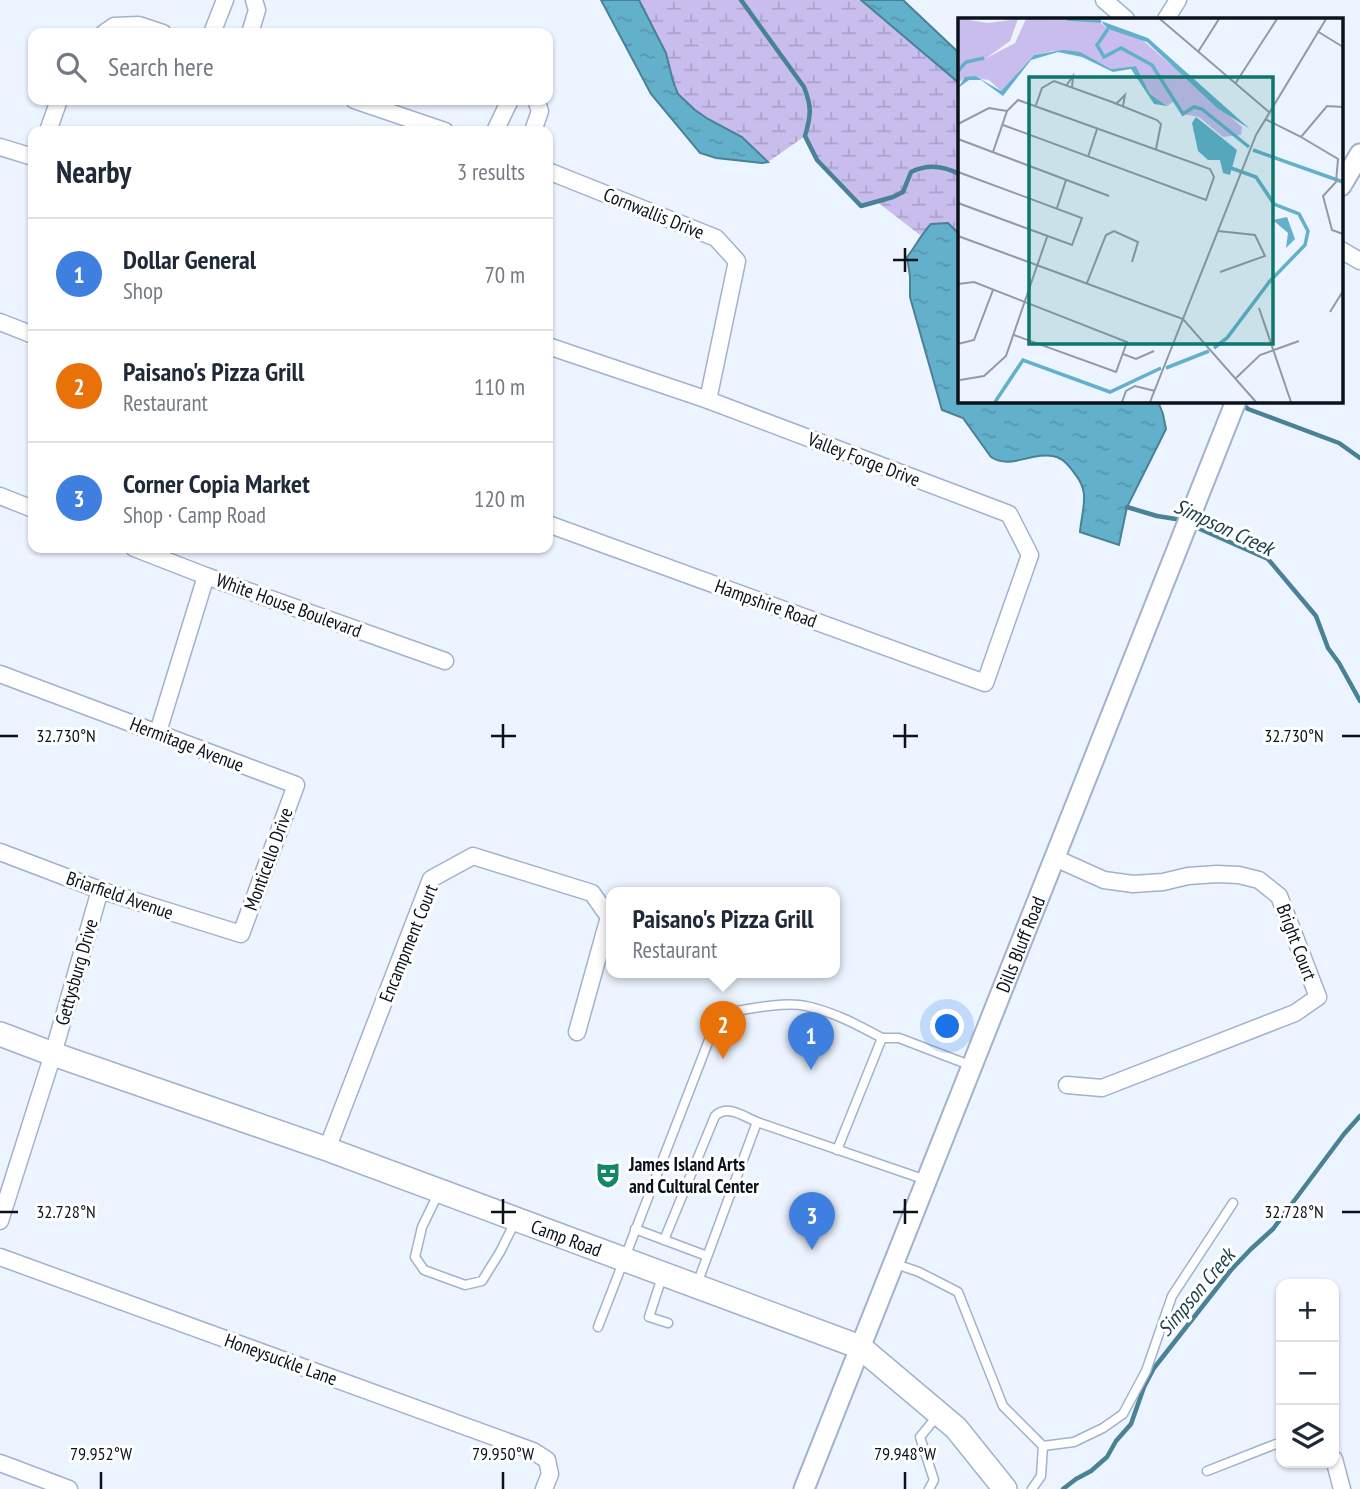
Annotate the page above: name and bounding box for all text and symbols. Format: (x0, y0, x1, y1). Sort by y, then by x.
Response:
inset map (958, 18, 1342, 402)
search box (28, 28, 553, 105)
icon: search (52, 48, 90, 86)
text: Search here (108, 50, 214, 83)
text: Nearby (56, 152, 131, 191)
text: 3 results (457, 157, 525, 186)
street label: Cornwallis Drive (600, 182, 708, 244)
text: Dollar General (123, 243, 256, 276)
text: 1 (74, 260, 85, 289)
text: 70 m (484, 260, 525, 289)
text: Shop (123, 276, 163, 305)
text: Paisano's Pizza Grill (123, 355, 304, 388)
text: 2 (74, 372, 85, 401)
text: 110 m (474, 372, 525, 401)
text: Restaurant (123, 388, 208, 417)
street label: Valley Forge Drive (803, 426, 924, 491)
text: Corner Copia Market (123, 467, 310, 500)
text: 3 (74, 484, 85, 513)
text: 120 m (474, 484, 525, 513)
water label: Simpson Creek (1170, 492, 1281, 563)
text: Shop · Camp Road (123, 500, 266, 529)
street label: White House Boulevard (213, 568, 365, 642)
street label: Hampshire Road (712, 573, 820, 633)
street label: Hermitage Avenue (127, 711, 248, 777)
text: 32.730°N (36, 724, 96, 747)
text: 32.730°N (1264, 724, 1324, 747)
street label: Monticello Drive (238, 804, 298, 914)
street label: Briarfield Avenue (63, 866, 177, 925)
street label: Encampment Court (373, 880, 443, 1005)
popup (606, 887, 840, 978)
street label: Dills Bluff Road (990, 893, 1050, 996)
street label: Bright Court (1272, 901, 1323, 984)
text: Paisano's Pizza Grill (632, 902, 814, 935)
street label: Gettysburg Drive (49, 916, 103, 1028)
text: Restaurant (632, 935, 717, 964)
pin: 2 (700, 1001, 746, 1059)
your location (930, 1009, 964, 1043)
pin: 1 (788, 1012, 834, 1070)
place label: James Island Arts and Cultural Center (628, 1152, 759, 1198)
theatre icon: James Island Arts and Cultural Center (593, 1160, 623, 1190)
pin: 3 (789, 1192, 835, 1250)
text: 32.728°N (36, 1200, 96, 1223)
text: 32.728°N (1264, 1200, 1324, 1223)
street label: Camp Road (528, 1214, 605, 1262)
water label: Simpson Creek (1151, 1240, 1242, 1342)
map controls (1276, 1279, 1339, 1468)
button: + (1276, 1279, 1339, 1342)
street label: Honeysuckle Lane (221, 1328, 341, 1390)
button: − (1276, 1342, 1339, 1405)
button: layers (1276, 1405, 1339, 1468)
text: 79.952°W (70, 1442, 132, 1465)
text: 79.950°W (472, 1442, 534, 1465)
text: 79.948°W (874, 1442, 936, 1465)

